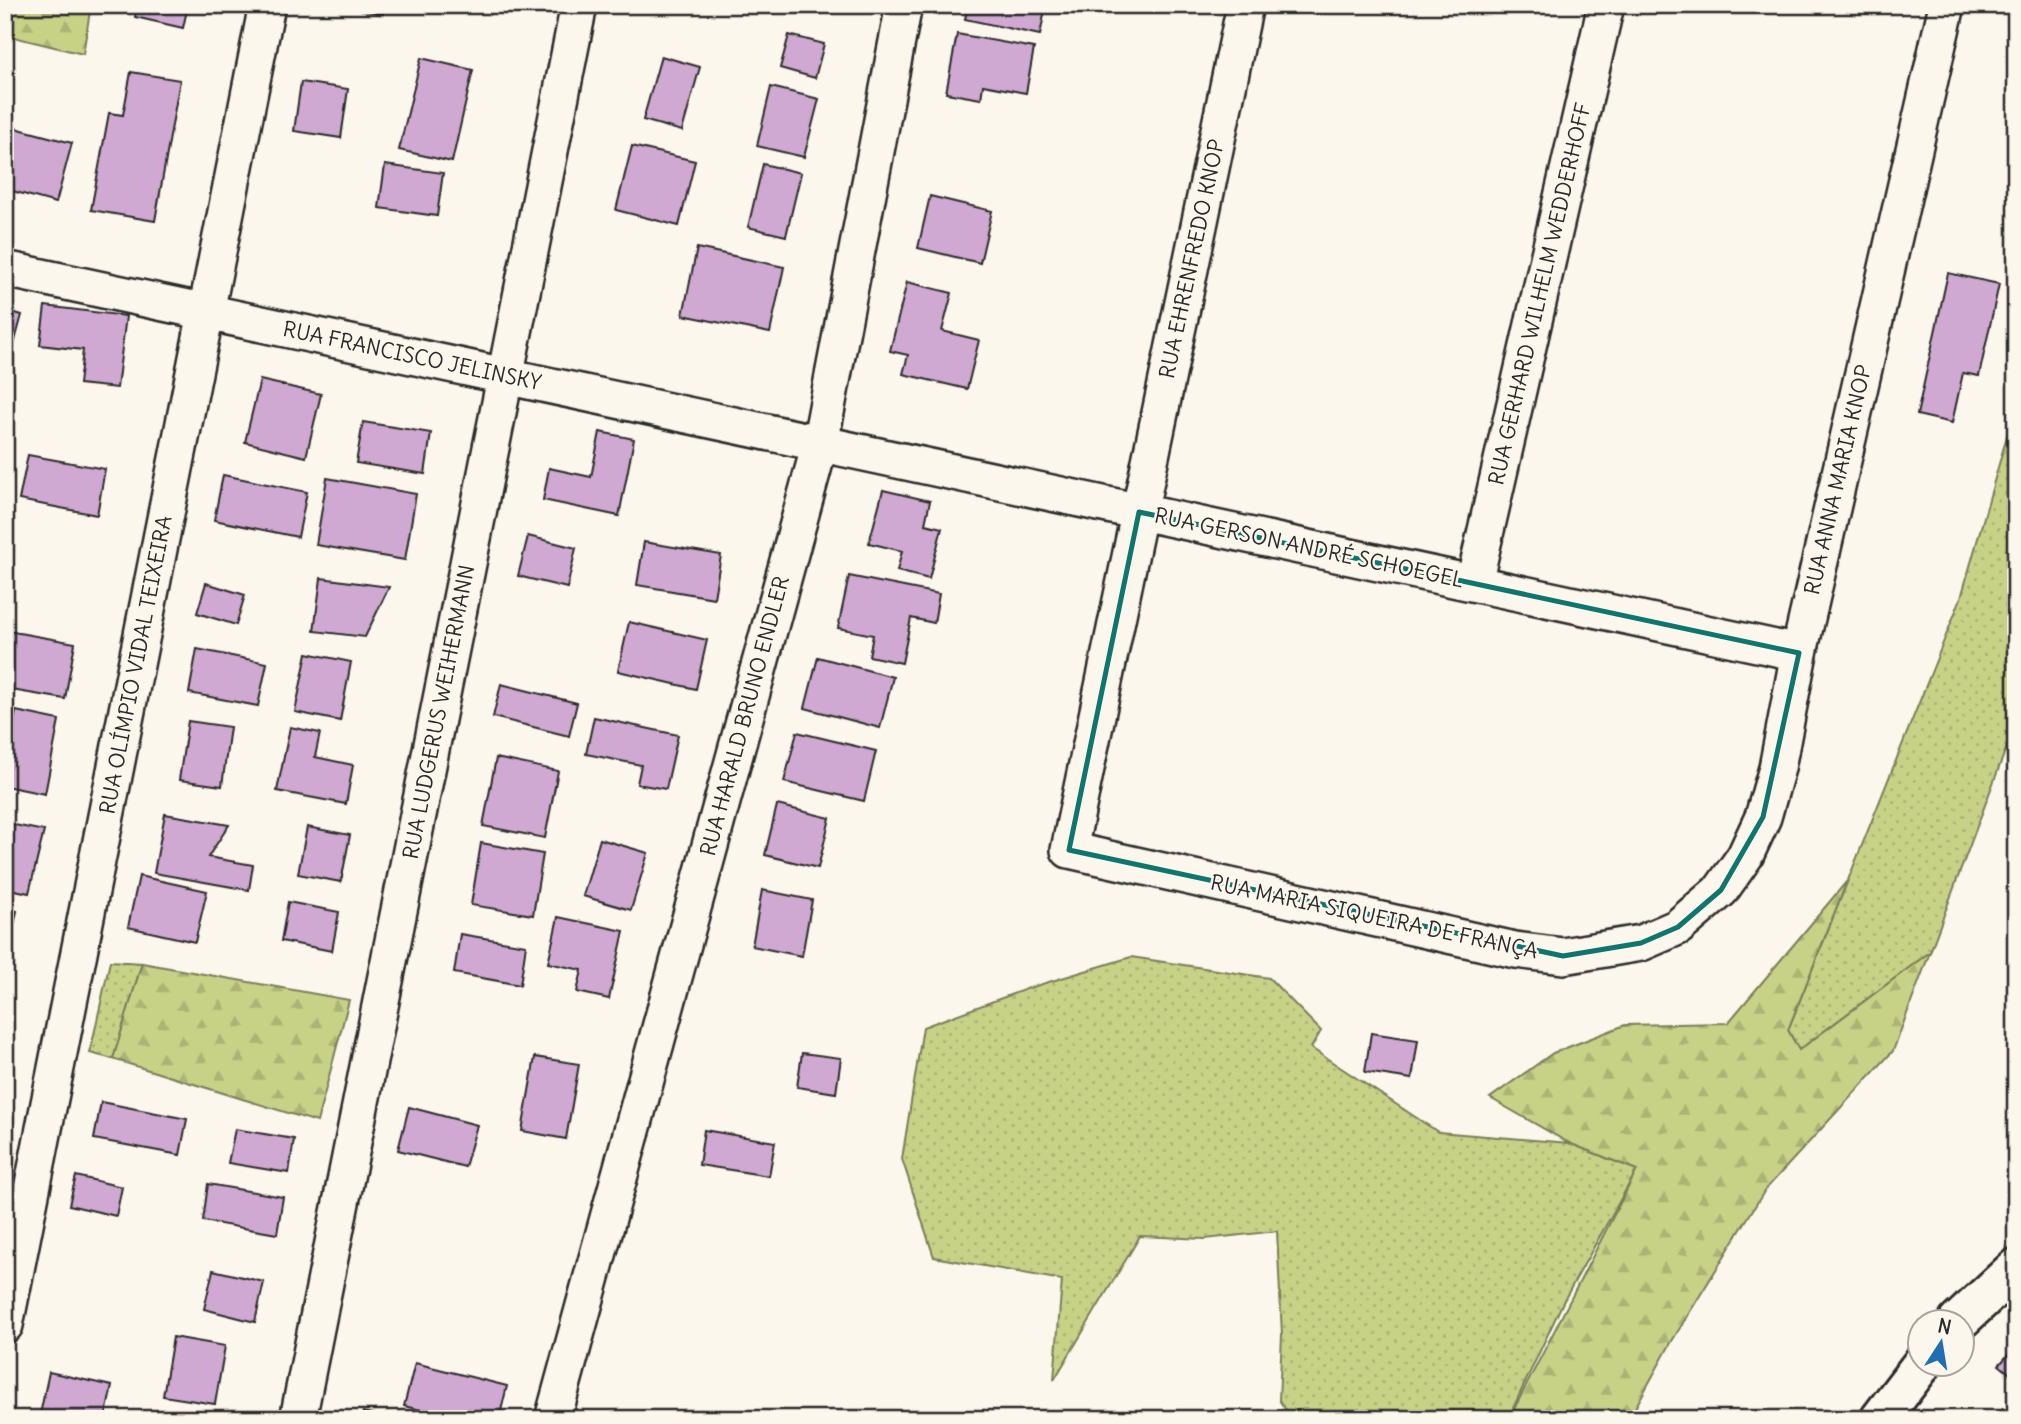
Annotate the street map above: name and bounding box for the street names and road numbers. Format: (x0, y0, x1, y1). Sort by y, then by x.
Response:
street label: RUA GERHARD WILHELM WEDDERHOFF (1482, 100, 1597, 488)
street label: RUA EHRENFREDO KNOP (1153, 137, 1230, 381)
street label: RUA FRANCISCO JELINSKY (280, 315, 544, 396)
street label: RUA ANNA MARIA KNOP (1798, 362, 1877, 597)
street label: RUA GERSON ANDRÉ SCHOEGEL (1152, 501, 1466, 594)
street label: RUA OLÍMPIO VIDAL TEIXEIRA (93, 513, 178, 816)
street label: RUA LUDGERUS WEIHERMANN (397, 563, 480, 861)
street label: RUA HARALD BRUNO ENDLER (694, 573, 795, 859)
street label: RUA MARIA SIQUEIRA DE FRANÇA (1208, 869, 1540, 964)

